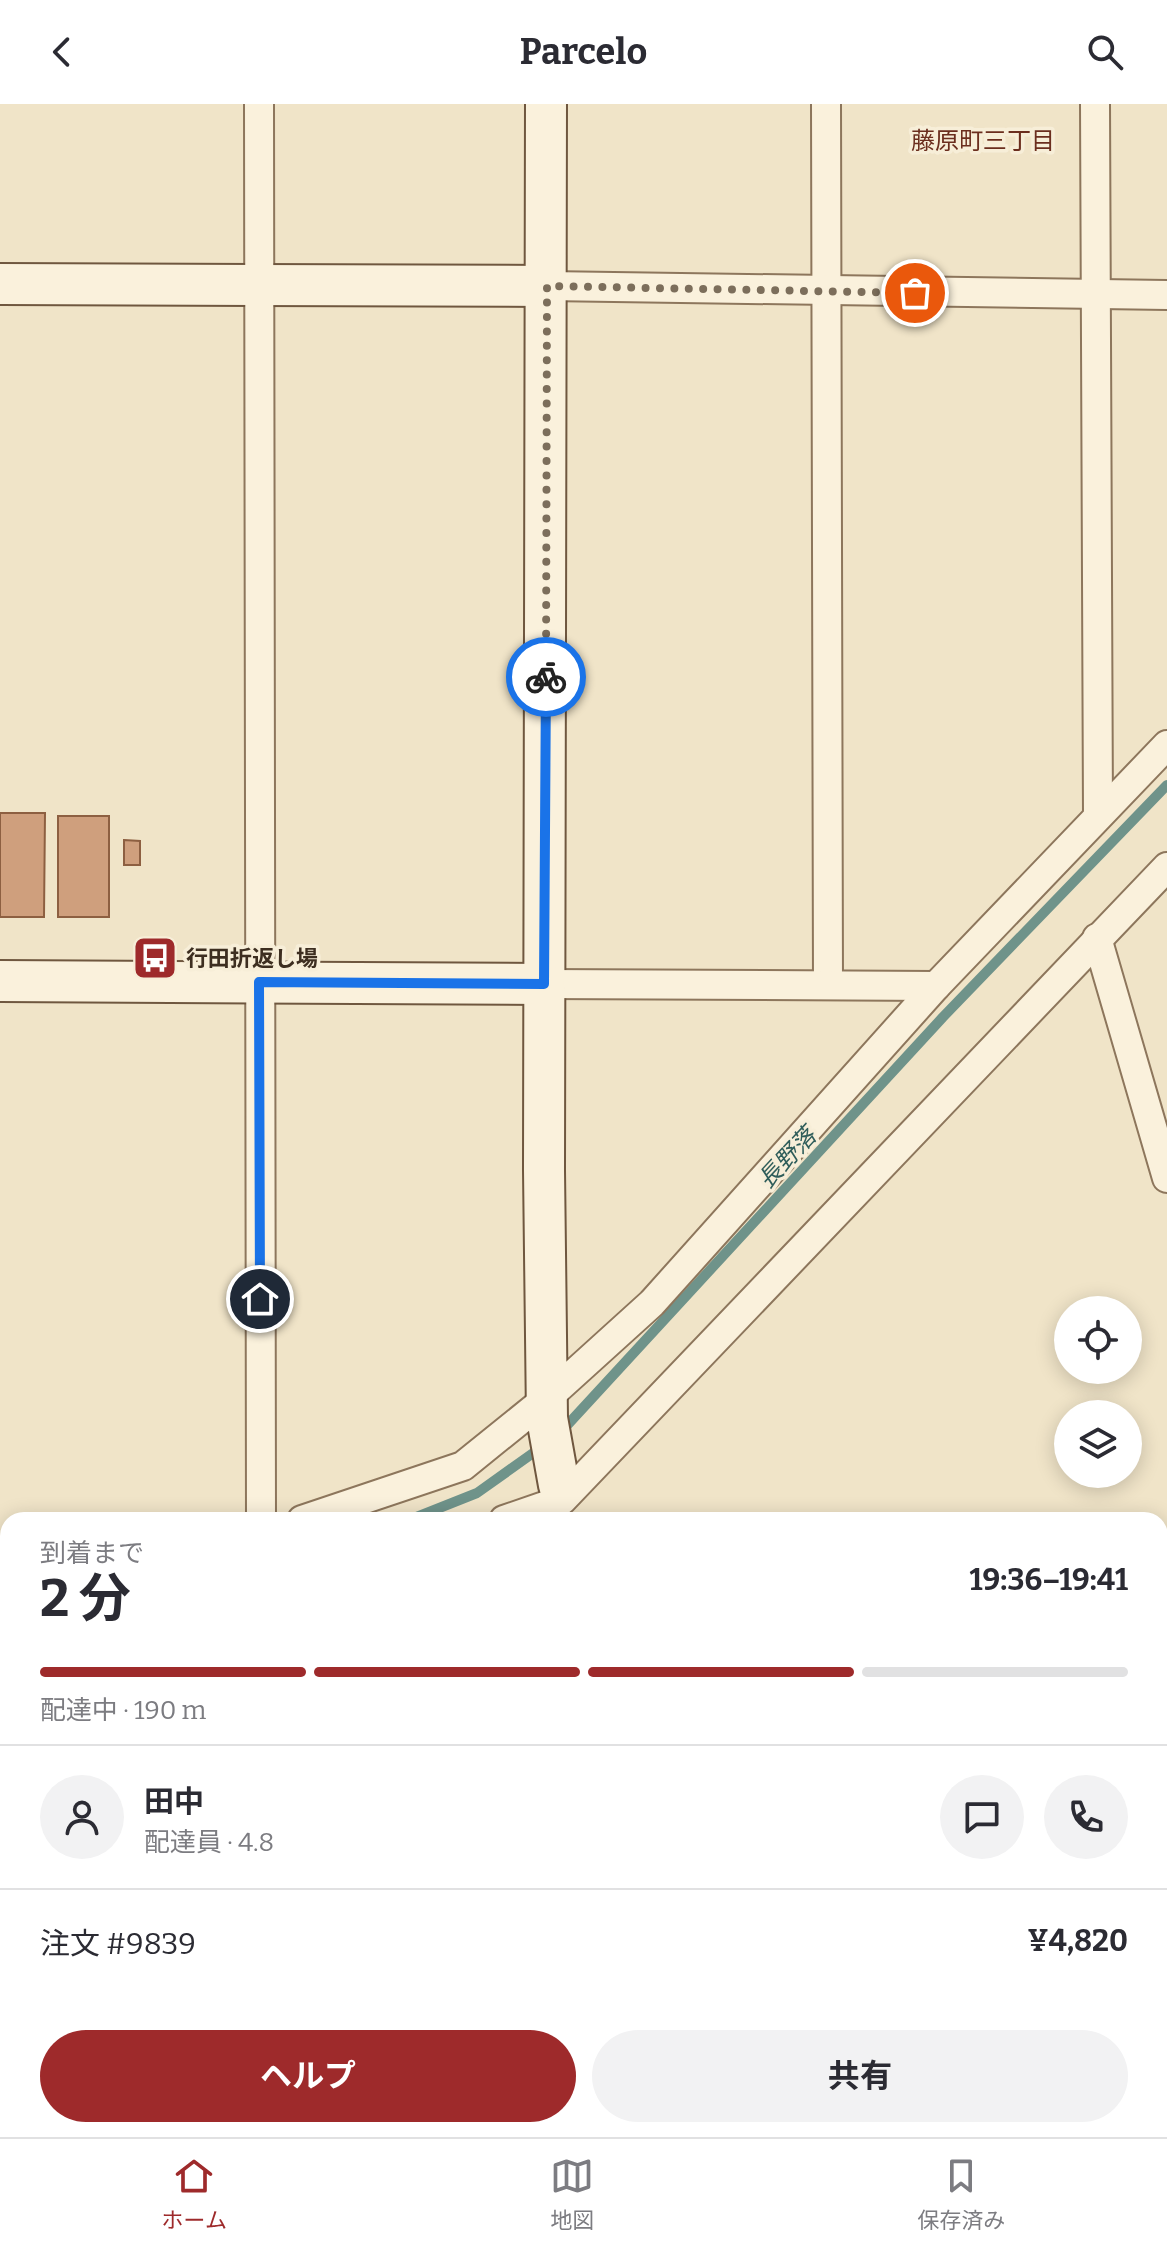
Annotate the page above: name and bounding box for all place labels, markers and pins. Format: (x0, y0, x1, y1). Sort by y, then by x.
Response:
pin (881, 259, 949, 327)
bus stop icon: 行田折返し場 (131, 934, 179, 982)
place label: 行田折返し場 (186, 945, 318, 972)
pin (226, 1265, 294, 1333)

